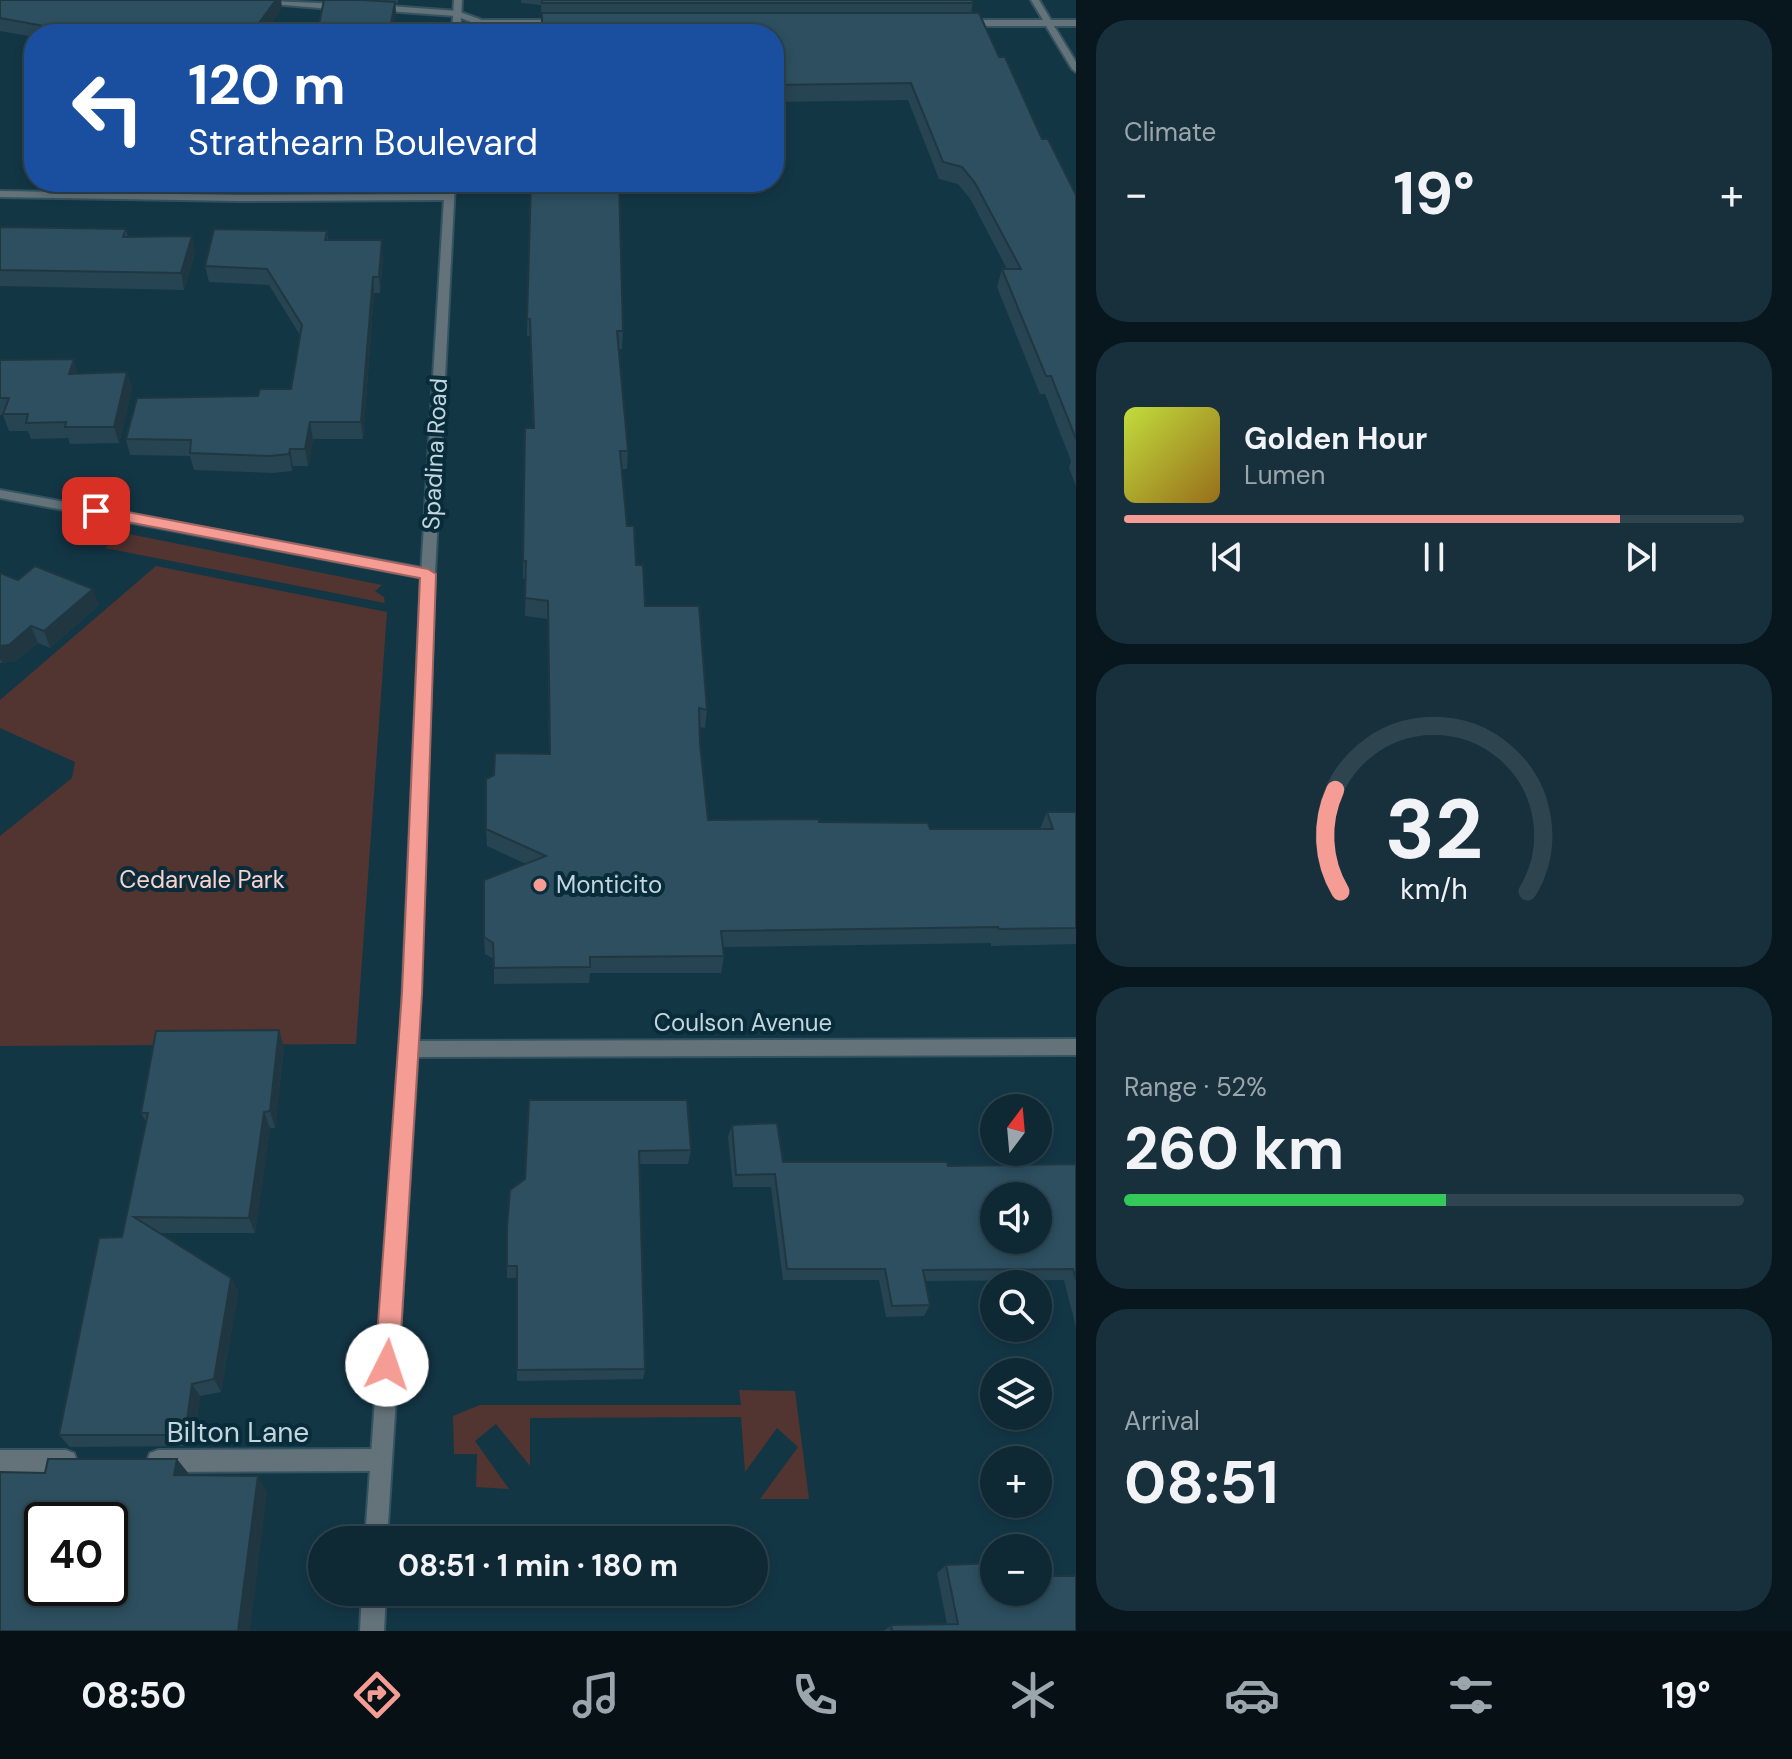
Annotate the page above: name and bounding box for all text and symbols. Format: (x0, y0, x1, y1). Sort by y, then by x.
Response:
text: 120 m (188, 48, 346, 121)
icon: left (56, 56, 160, 160)
text: Climate (1124, 115, 1216, 149)
text: Strathearn Boulevard (188, 119, 538, 166)
text: 19° (1393, 154, 1475, 233)
text: − (1124, 165, 1148, 223)
text: + (1720, 165, 1744, 223)
street label: Spadina Road (415, 377, 454, 531)
text: Golden Hour (1244, 419, 1427, 458)
text: Lumen (1244, 458, 1325, 492)
pin (62, 477, 130, 545)
icon: arrive (74, 489, 118, 533)
icon: previous (1205, 535, 1249, 579)
icon: pause (1412, 535, 1456, 579)
icon: next (1619, 535, 1663, 579)
text: 32 (1385, 774, 1483, 883)
park label: Cedarvale Park (119, 864, 285, 895)
place label: Monticito (556, 869, 662, 900)
text: km/h (1400, 871, 1468, 908)
marker: Monticito (531, 876, 549, 894)
street label: Coulson Avenue (654, 1007, 832, 1038)
text: Range · 52% (1124, 1070, 1267, 1104)
north arrow (980, 1094, 1052, 1166)
map controls (980, 1094, 1052, 1606)
text: 260 km (1124, 1109, 1344, 1188)
button: sound (980, 1182, 1052, 1254)
button: search (980, 1270, 1052, 1342)
position arrow (345, 1323, 429, 1407)
button: layers (980, 1358, 1052, 1430)
text: Arrival (1124, 1404, 1200, 1438)
street label: Bilton Lane (167, 1414, 309, 1451)
text: 08:51 (1124, 1443, 1279, 1522)
button: + (980, 1446, 1052, 1518)
speed limit sign: 40 (24, 1502, 128, 1606)
button: − (980, 1534, 1052, 1606)
text: 08:51 · 1 min · 180 m (398, 1546, 678, 1585)
icon: directions (349, 1667, 405, 1723)
icon: music (568, 1667, 624, 1723)
icon: phone (787, 1667, 843, 1723)
icon: climate (1005, 1667, 1061, 1723)
icon: car (1224, 1667, 1280, 1723)
icon: filters (1443, 1667, 1499, 1723)
text: 08:50 (81, 1672, 186, 1719)
text: 19° (1662, 1672, 1711, 1719)

